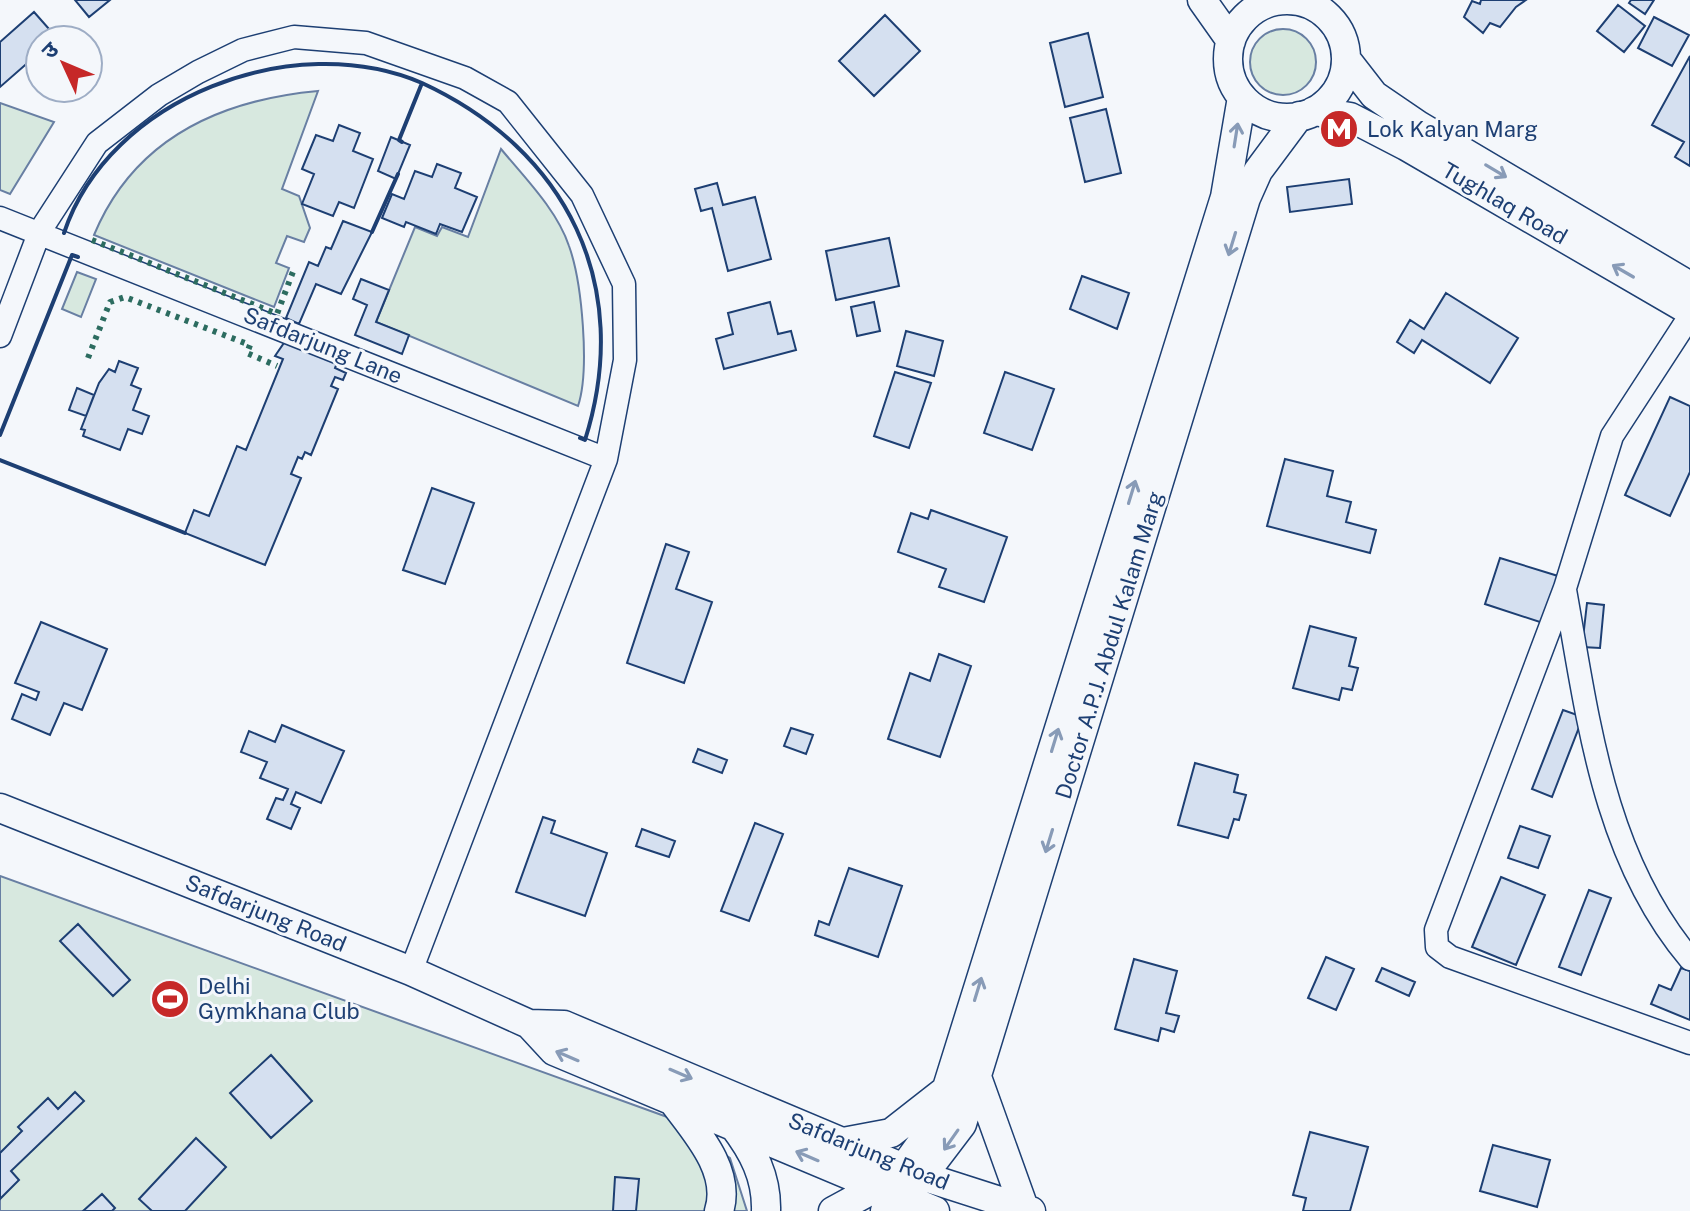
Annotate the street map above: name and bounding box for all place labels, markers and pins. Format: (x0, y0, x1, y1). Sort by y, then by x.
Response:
metro station icon: Lok Kalyan Marg (1318, 108, 1360, 150)
place label: Lok Kalyan Marg (1367, 116, 1538, 142)
place label: Delhi Gymkhana Club (198, 973, 360, 1024)
sports icon: Delhi Gymkhana Club (149, 978, 191, 1020)

